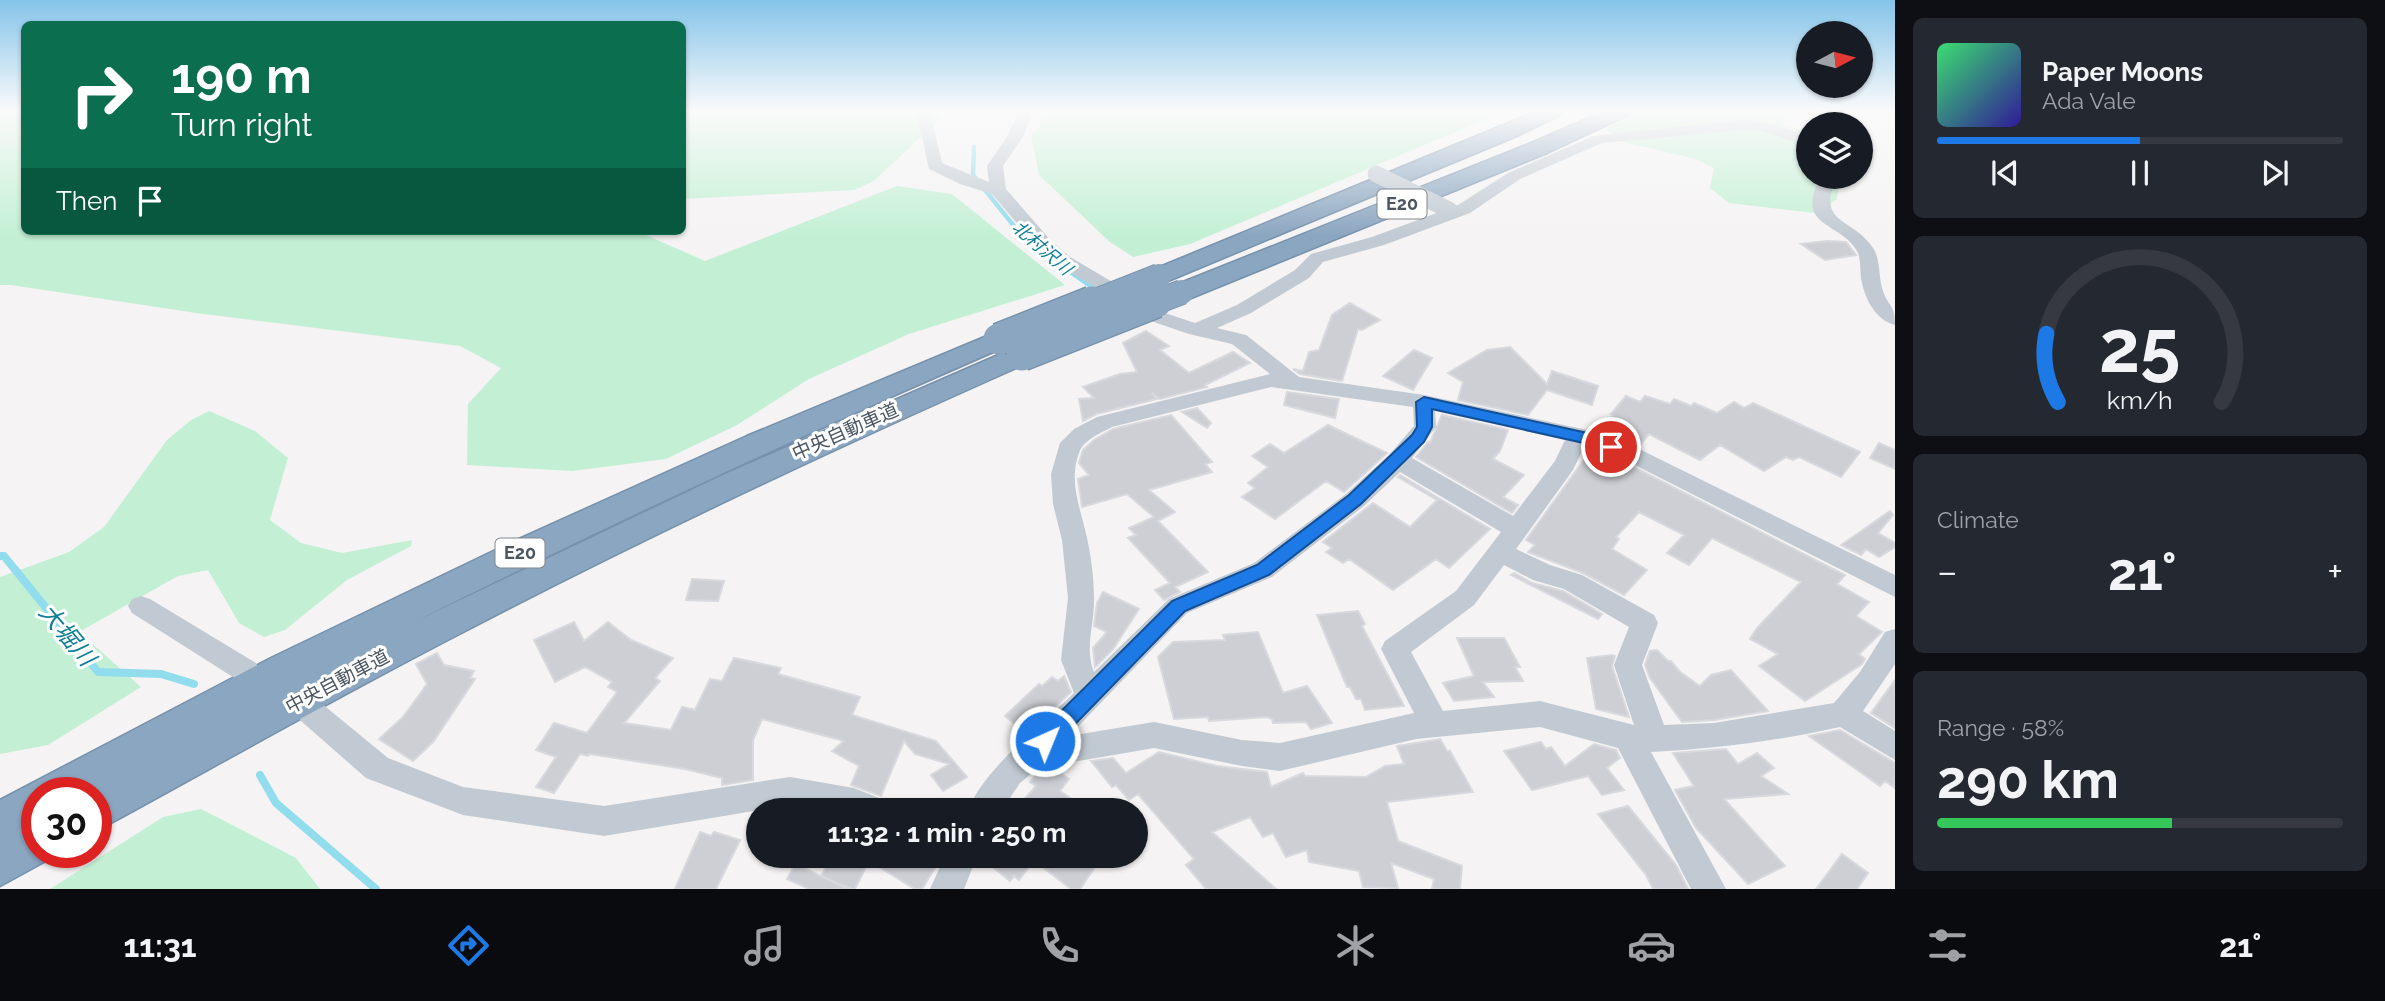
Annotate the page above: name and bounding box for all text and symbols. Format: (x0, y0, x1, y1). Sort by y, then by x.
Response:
north arrow (1796, 21, 1872, 98)
map controls (1796, 21, 1873, 189)
text: 190 m (171, 47, 312, 104)
icon: right (56, 49, 147, 140)
text: Paper Moons (2042, 57, 2203, 87)
text: Ada Vale (2042, 87, 2136, 114)
text: Turn right (171, 106, 312, 143)
button: layers (1796, 112, 1873, 189)
icon: previous (1986, 154, 2024, 192)
icon: pause (2121, 154, 2159, 192)
icon: next (2256, 154, 2294, 192)
icon: arrive (131, 182, 169, 220)
text: Then (56, 186, 117, 216)
road number: E20 (1378, 190, 1426, 218)
water label: 北村沢川 (1008, 216, 1078, 280)
text: 25 (2099, 304, 2181, 389)
text: km/h (2107, 384, 2173, 414)
street label: 中央自動車道 (788, 398, 902, 464)
pin (1581, 417, 1641, 477)
icon: arrive (1592, 428, 1630, 466)
text: Climate (1937, 506, 2019, 533)
road number: E20 (496, 538, 544, 568)
text: 21° (2108, 541, 2177, 602)
text: − (1937, 549, 1957, 594)
text: + (2327, 549, 2343, 594)
water label: 大堀川 (33, 598, 104, 674)
street label: 中央自動車道 (282, 645, 392, 717)
position arrow (1008, 704, 1082, 778)
text: Range · 58% (1937, 714, 2064, 741)
text: 290 km (1937, 749, 2119, 810)
speed limit sign: 30 (21, 777, 112, 868)
text: 11:32 · 1 min · 250 m (827, 818, 1067, 848)
icon: directions (444, 921, 493, 970)
icon: music (740, 921, 789, 970)
icon: phone (1035, 921, 1084, 970)
icon: climate (1331, 921, 1380, 970)
icon: car (1627, 921, 1676, 970)
icon: filters (1923, 921, 1972, 970)
text: 11:31 (123, 927, 197, 964)
text: 21° (2219, 927, 2261, 964)

